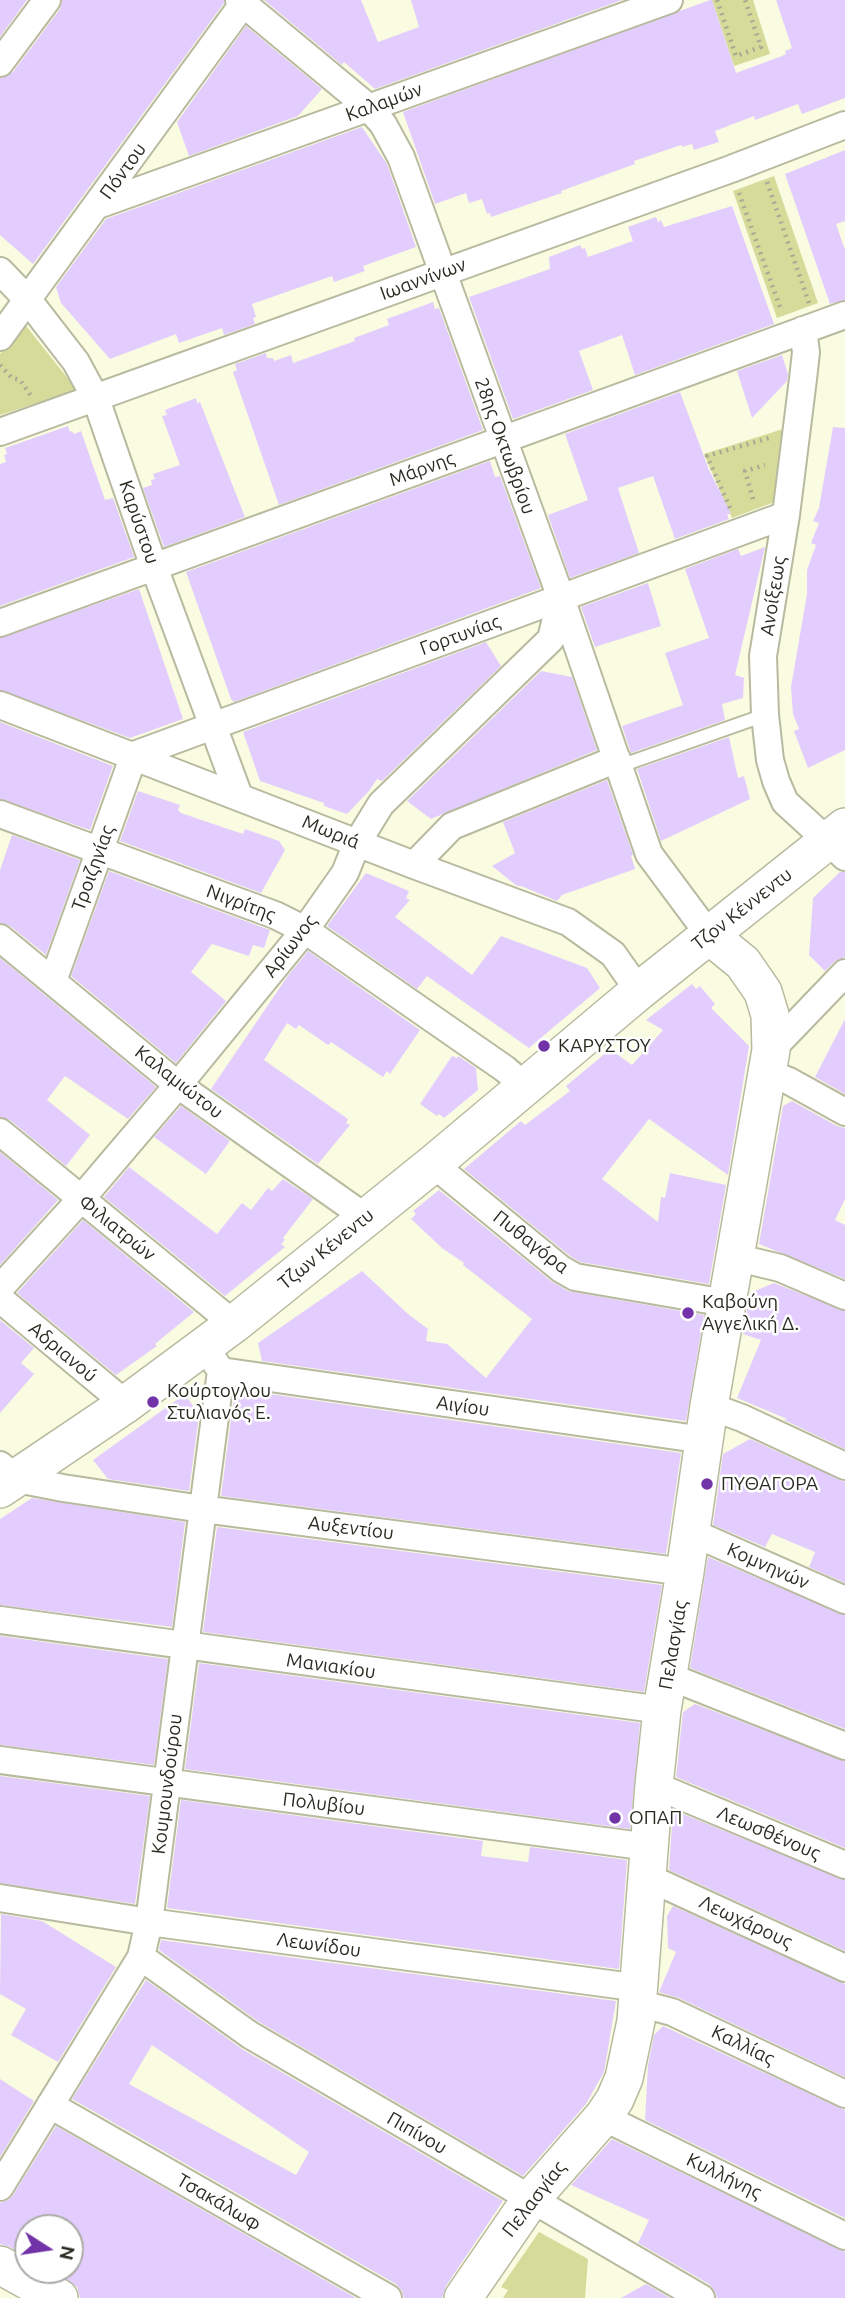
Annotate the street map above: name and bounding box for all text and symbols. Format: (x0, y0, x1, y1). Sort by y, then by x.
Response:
street label: Καλαμών (343, 78, 425, 126)
street label: Πόντου (95, 138, 151, 204)
street label: Ιωαννίνων (377, 253, 469, 305)
street label: 28ης Οκτωβρίου (470, 375, 540, 517)
street label: Μάρνης (386, 447, 458, 491)
street label: Καρύστου (114, 477, 164, 567)
street label: Ανοίξεως (755, 555, 791, 637)
street label: Γορτυνίας (417, 610, 503, 660)
street label: Μωριά (299, 810, 363, 854)
street label: Τροιζηνίας (67, 822, 119, 914)
street label: Τζον Κέννεντυ (687, 863, 797, 955)
street label: Νιγρίτης (203, 879, 279, 927)
street label: Αρίωνος (258, 910, 322, 982)
place label: ΚΑΡΥΣΤΟΥ (558, 1035, 651, 1057)
marker: ΚΑΡΥΣΤΟΥ (536, 1038, 552, 1054)
street label: Καλαμιώτου (130, 1040, 228, 1124)
street label: Φιλιατρών (74, 1190, 160, 1266)
street label: Τζων Κένεντυ (274, 1203, 378, 1295)
street label: Πυθαγόρα (489, 1205, 573, 1279)
place label: Καβούνη Αγγελική Δ. (702, 1291, 799, 1335)
marker: Καβούνη Αγγελική Δ. (680, 1305, 696, 1321)
street label: Αδριανού (24, 1317, 102, 1387)
place label: Κούρτογλου Στυλιανός Ε. (167, 1380, 271, 1424)
street label: Αιγίου (435, 1391, 491, 1421)
marker: Κούρτογλου Στυλιανός Ε. (145, 1394, 161, 1410)
place label: ΠΥΘΑΓΟΡΑ (721, 1473, 818, 1495)
marker: ΠΥΘΑΓΟΡΑ (699, 1476, 715, 1492)
street label: Αυξεντίου (307, 1511, 395, 1545)
street label: Κομνηνών (723, 1538, 813, 1594)
street label: Πελασγίας (654, 1599, 692, 1691)
street label: Μανιακίου (285, 1648, 377, 1684)
street label: Κουμουνδούρου (147, 1712, 187, 1856)
street label: Πολυβίου (281, 1788, 367, 1820)
street label: Λεωσθένους (714, 1801, 824, 1865)
place label: ΟΠΑΠ (629, 1807, 682, 1829)
marker: ΟΠΑΠ (607, 1810, 623, 1826)
street label: Λεωχάρους (696, 1891, 796, 1953)
street label: Λεωνίδου (276, 1928, 362, 1962)
street label: Καλλίας (708, 2020, 778, 2070)
street label: Πιπίνου (383, 2107, 451, 2159)
street label: Κυλλήνης (683, 2148, 765, 2204)
street label: Πελασγίας (497, 2157, 571, 2241)
street label: Τσακάλωφ (173, 2169, 265, 2235)
north arrow (14, 2214, 84, 2284)
text: N (55, 2244, 80, 2262)

